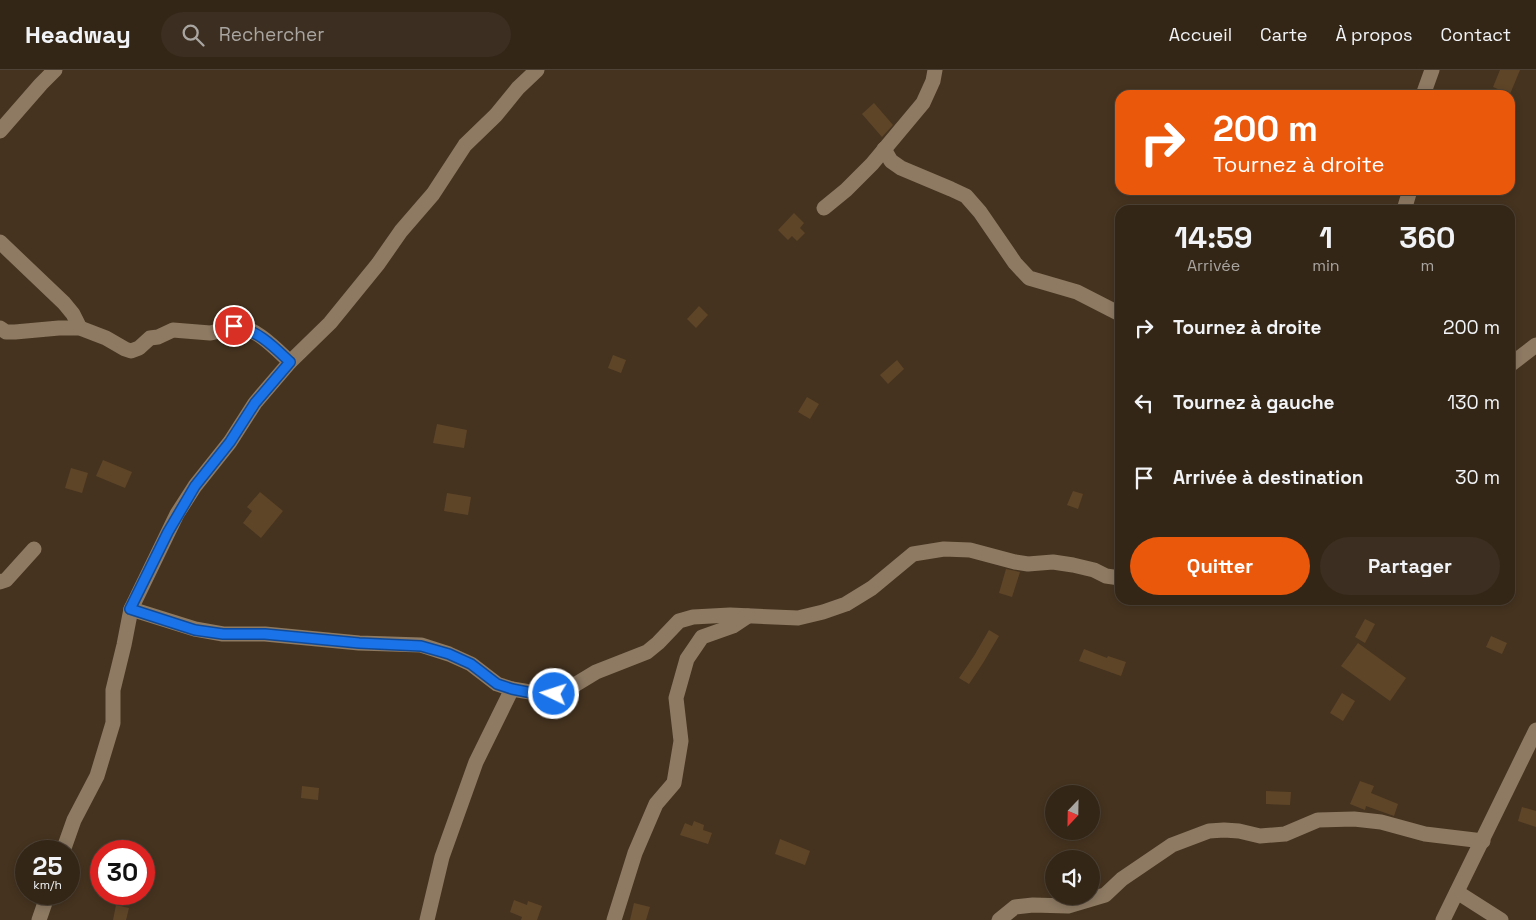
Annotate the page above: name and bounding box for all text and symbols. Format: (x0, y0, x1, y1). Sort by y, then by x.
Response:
search box (161, 12, 511, 57)
text: Headway (25, 19, 131, 50)
icon: search (179, 21, 207, 49)
text: Rechercher (219, 22, 324, 47)
text: Accueil (1169, 23, 1232, 46)
text: Carte (1260, 23, 1307, 46)
text: À propos (1335, 23, 1413, 46)
text: Contact (1441, 23, 1511, 46)
text: 200 m (1213, 107, 1318, 151)
icon: right (1130, 110, 1195, 175)
text: Tournez à droite (1213, 150, 1384, 178)
text: 14:59 (1175, 218, 1253, 257)
text: 1 (1319, 218, 1333, 257)
text: 360 (1399, 218, 1455, 257)
text: Arrivée (1187, 255, 1240, 276)
text: min (1312, 255, 1340, 276)
text: m (1420, 255, 1434, 276)
pin (213, 305, 255, 347)
icon: arrive (220, 312, 248, 340)
icon: right (1130, 314, 1158, 342)
text: Tournez à droite (1173, 315, 1322, 340)
text: 200 m (1443, 315, 1500, 340)
icon: left (1130, 389, 1158, 417)
text: Tournez à gauche (1173, 390, 1335, 415)
text: 130 m (1447, 390, 1500, 415)
icon: arrive (1130, 464, 1158, 492)
text: Arrivée à destination (1173, 465, 1363, 490)
text: 30 m (1455, 465, 1500, 490)
button: Quitter (1130, 537, 1310, 595)
button: Partager (1320, 537, 1500, 595)
position arrow (527, 667, 579, 719)
north arrow (1045, 785, 1100, 840)
map controls (1045, 785, 1100, 905)
speed limit sign: 30 (90, 840, 155, 905)
text: 25 (33, 850, 62, 882)
button: sound (1045, 850, 1100, 905)
text: km/h (33, 877, 62, 893)

